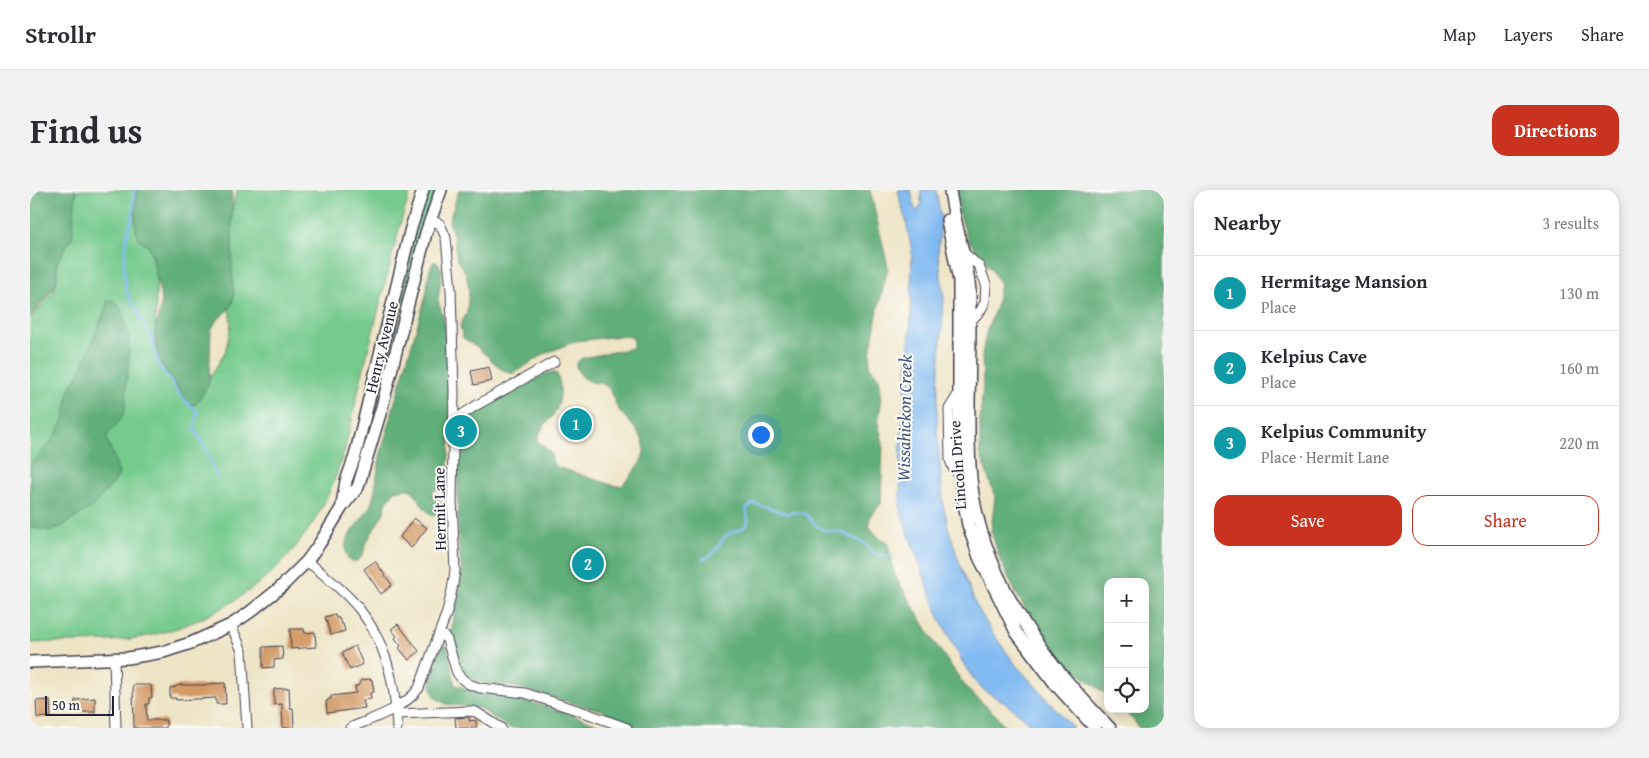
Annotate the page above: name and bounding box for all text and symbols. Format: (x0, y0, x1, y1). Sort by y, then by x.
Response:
text: Strollr (25, 17, 96, 52)
text: Map (1443, 21, 1476, 48)
text: Layers (1504, 21, 1553, 48)
text: Share (1581, 21, 1624, 48)
text: Find us (30, 105, 143, 156)
button: Directions (1492, 105, 1619, 156)
text: Nearby (1214, 207, 1281, 238)
text: 3 results (1542, 211, 1599, 235)
text: Hermitage Mansion (1261, 267, 1428, 295)
text: 1 (1226, 281, 1234, 305)
text: 130 m (1559, 281, 1599, 305)
text: Place (1261, 295, 1296, 319)
street label: Henry Avenue (358, 298, 404, 396)
text: Kelpius Cave (1261, 342, 1367, 370)
water label: Wissahickon Creek (889, 354, 919, 482)
text: 2 (1226, 356, 1234, 380)
text: 160 m (1559, 356, 1599, 380)
text: Place (1261, 370, 1296, 394)
pin: 1 (560, 405, 592, 443)
pin: 3 (445, 412, 477, 450)
text: Kelpius Community (1261, 417, 1427, 445)
street label: Lincoln Drive (942, 420, 972, 510)
your location (748, 422, 774, 448)
text: 3 (1226, 431, 1234, 455)
text: 220 m (1559, 431, 1599, 455)
text: Place · Hermit Lane (1261, 445, 1389, 469)
street label: Hermit Lane (426, 467, 452, 551)
button: Save (1214, 495, 1402, 546)
button: Share (1412, 495, 1599, 546)
pin: 2 (572, 545, 604, 583)
map controls (1104, 578, 1149, 713)
button: + (1104, 578, 1149, 623)
button: − (1104, 623, 1149, 668)
button: locate (1104, 668, 1149, 713)
scale bar (45, 693, 114, 716)
text: 50 m (52, 695, 80, 715)

